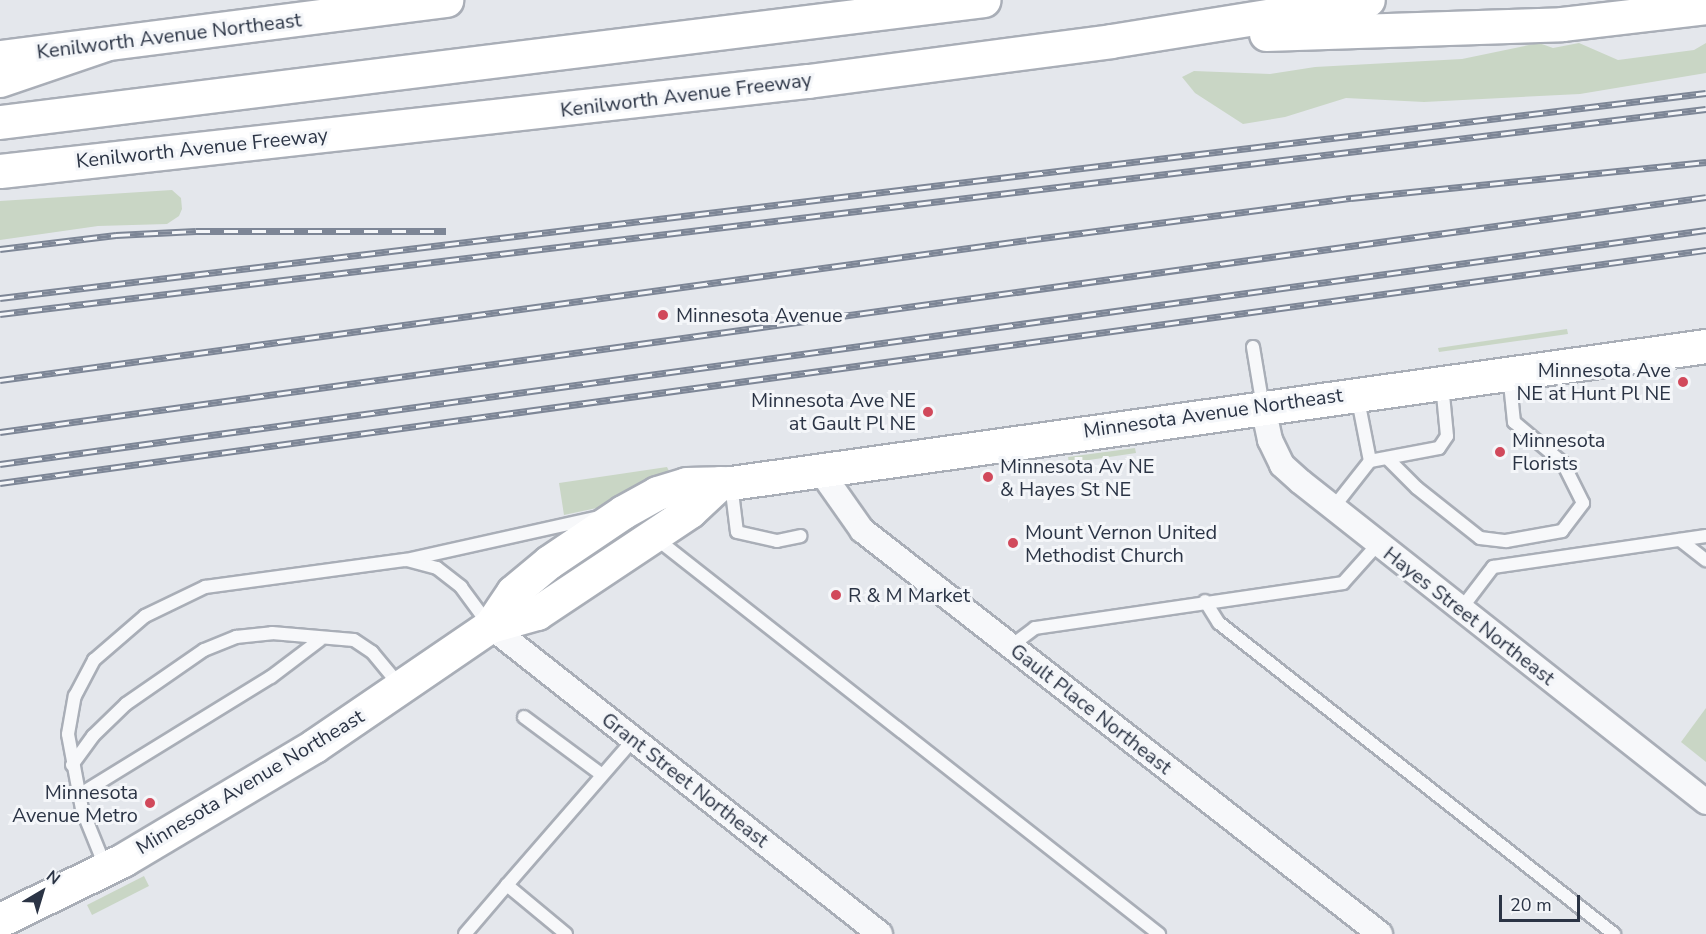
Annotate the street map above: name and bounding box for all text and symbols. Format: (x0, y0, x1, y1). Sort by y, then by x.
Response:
street label: Kenilworth Avenue Northeast (35, 8, 303, 64)
street label: Kenilworth Avenue Freeway (559, 68, 813, 122)
street label: Kenilworth Avenue Freeway (75, 123, 329, 173)
place label: Minnesota Avenue (676, 303, 843, 327)
marker: Minnesota Avenue (654, 306, 672, 324)
place label: Minnesota Ave NE at Hunt Pl NE (1517, 358, 1671, 405)
marker: Minnesota Ave NE at Hunt Pl NE (1676, 375, 1690, 389)
street label: Minnesota Avenue Northeast (1082, 383, 1344, 443)
place label: Minnesota Ave NE at Gault Pl NE (751, 388, 916, 435)
marker: Minnesota Ave NE at Gault Pl NE (921, 405, 935, 419)
place label: Minnesota Florists (1512, 428, 1605, 475)
marker: Minnesota Florists (1493, 445, 1507, 459)
place label: Minnesota Av NE & Hayes St NE (1000, 454, 1154, 501)
marker: Minnesota Av NE & Hayes St NE (981, 470, 995, 484)
place label: Mount Vernon United Methodist Church (1025, 520, 1217, 567)
marker: Mount Vernon United Methodist Church (1006, 536, 1020, 550)
street label: Hayes Street Northeast (1379, 542, 1559, 690)
place label: R & M Market (848, 583, 970, 607)
marker: R & M Market (829, 588, 843, 602)
street label: Gault Place Northeast (1006, 639, 1176, 779)
street label: Minnesota Avenue Northeast (132, 704, 368, 860)
street label: Grant Street Northeast (597, 707, 773, 853)
place label: Minnesota Avenue Metro (12, 780, 138, 827)
marker: Minnesota Avenue Metro (143, 796, 157, 810)
north arrow (12, 862, 72, 922)
text: N (42, 865, 65, 890)
scale bar (1502, 883, 1583, 921)
text: 20 m (1510, 893, 1552, 917)

